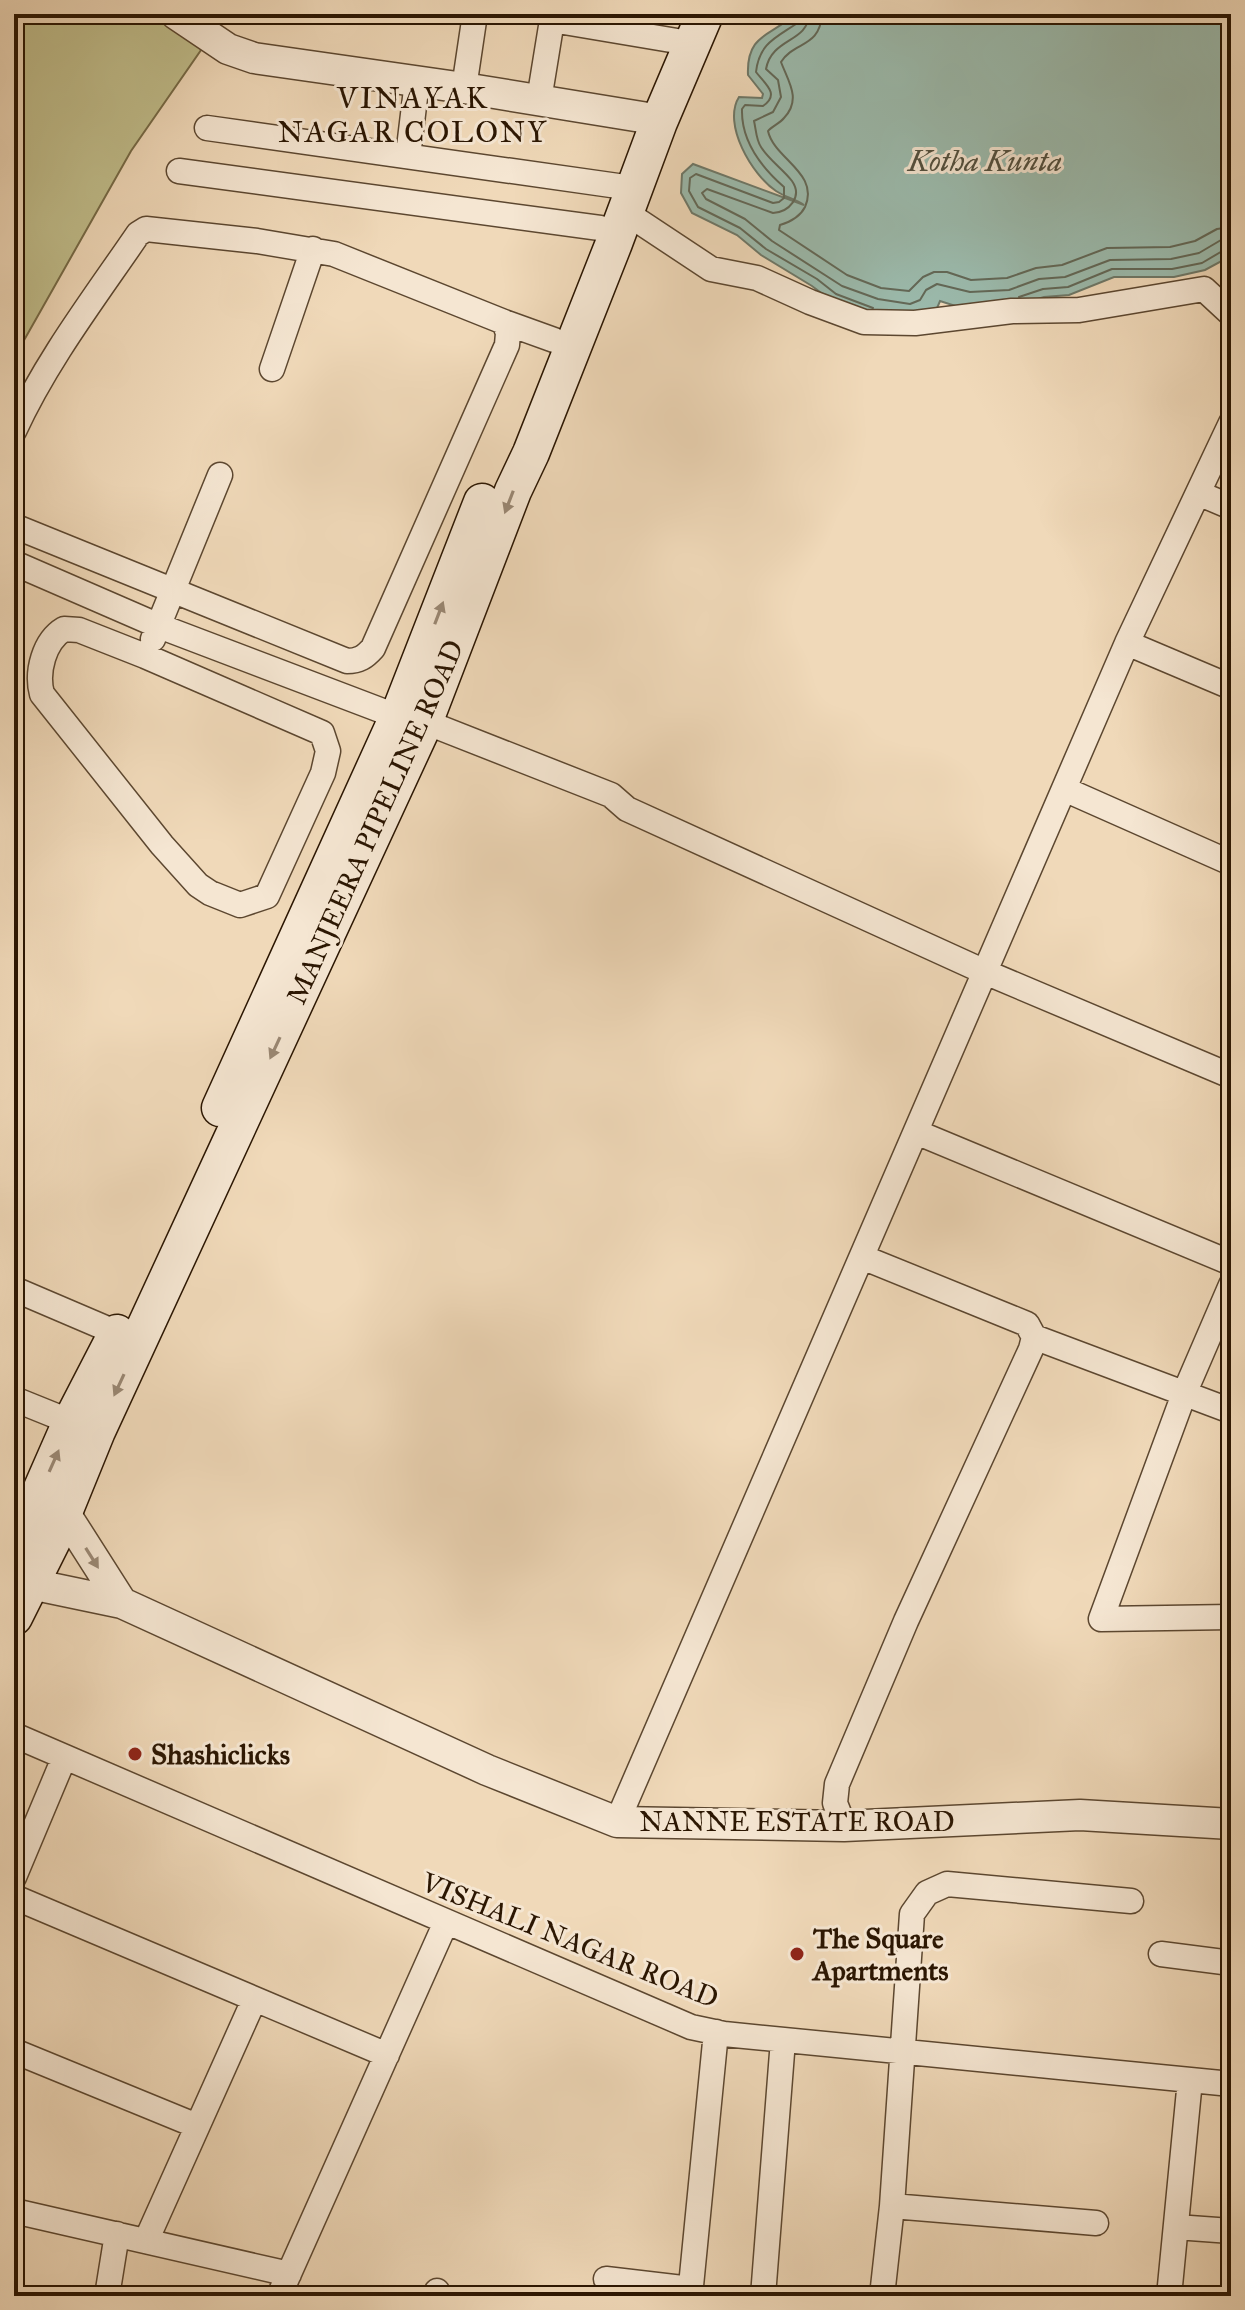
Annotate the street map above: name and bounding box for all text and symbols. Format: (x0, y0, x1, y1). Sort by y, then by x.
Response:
district label: VINAYAK NAGAR COLONY (278, 80, 548, 150)
water label: Kotha Kunta (906, 143, 1062, 179)
one-way arrow (502, 490, 515, 514)
one-way arrow (433, 601, 446, 625)
street label: MANJEERA PIPELINE ROAD (279, 634, 471, 1010)
one-way arrow (268, 1036, 282, 1059)
one-way arrow (112, 1373, 126, 1397)
one-way arrow (47, 1449, 61, 1473)
one-way arrow (85, 1547, 99, 1569)
place label: Shashiclicks (151, 1737, 290, 1772)
marker: Shashiclicks (126, 1745, 144, 1763)
street label: NANNE ESTATE ROAD (639, 1804, 955, 1839)
street label: VISHALI NAGAR ROAD (415, 1864, 724, 2016)
place label: The Square Apartments (811, 1921, 948, 1988)
marker: The Square Apartments (788, 1945, 806, 1963)

